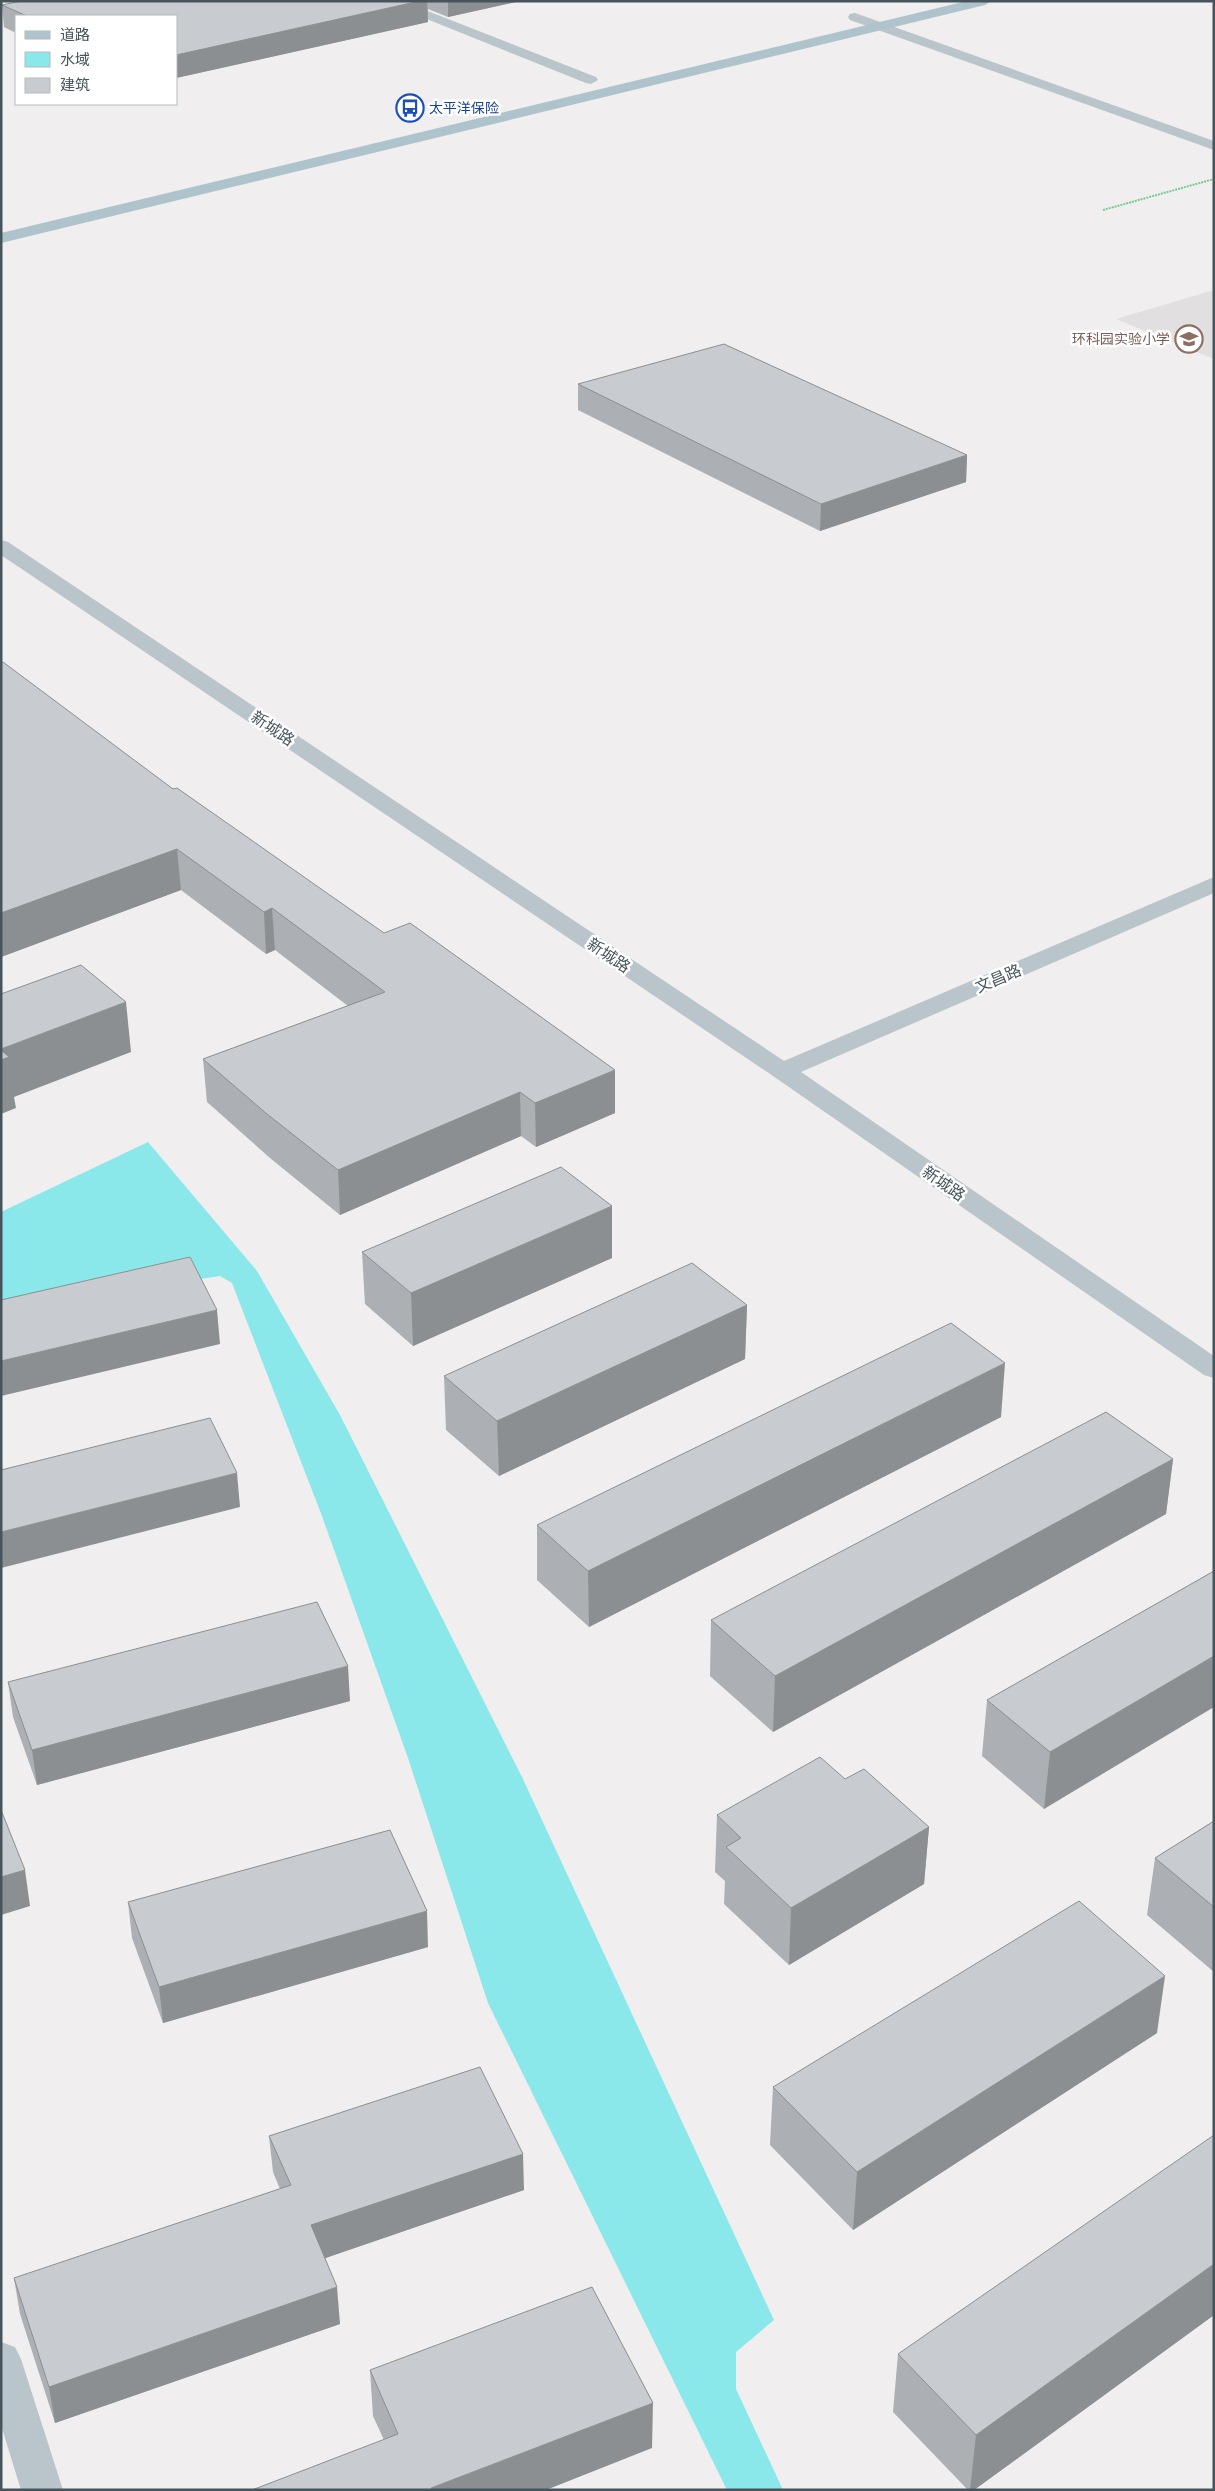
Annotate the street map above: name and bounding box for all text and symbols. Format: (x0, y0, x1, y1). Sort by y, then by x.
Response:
legend (15, 15, 178, 105)
text: 道路 (60, 26, 90, 44)
text: 水域 (60, 51, 90, 69)
text: 建筑 (60, 76, 90, 94)
bus stop icon: 太平洋保险 (395, 93, 425, 123)
place label: 太平洋保险 (429, 100, 499, 117)
school or university icon: 环科园实验小学 (1174, 324, 1204, 354)
place label: 环科园实验小学 (1072, 331, 1170, 348)
street label: 新城路 (247, 707, 298, 751)
street label: 新城路 (583, 934, 634, 978)
street label: 文昌路 (972, 960, 1024, 998)
street label: 新城路 (918, 1162, 969, 1206)

